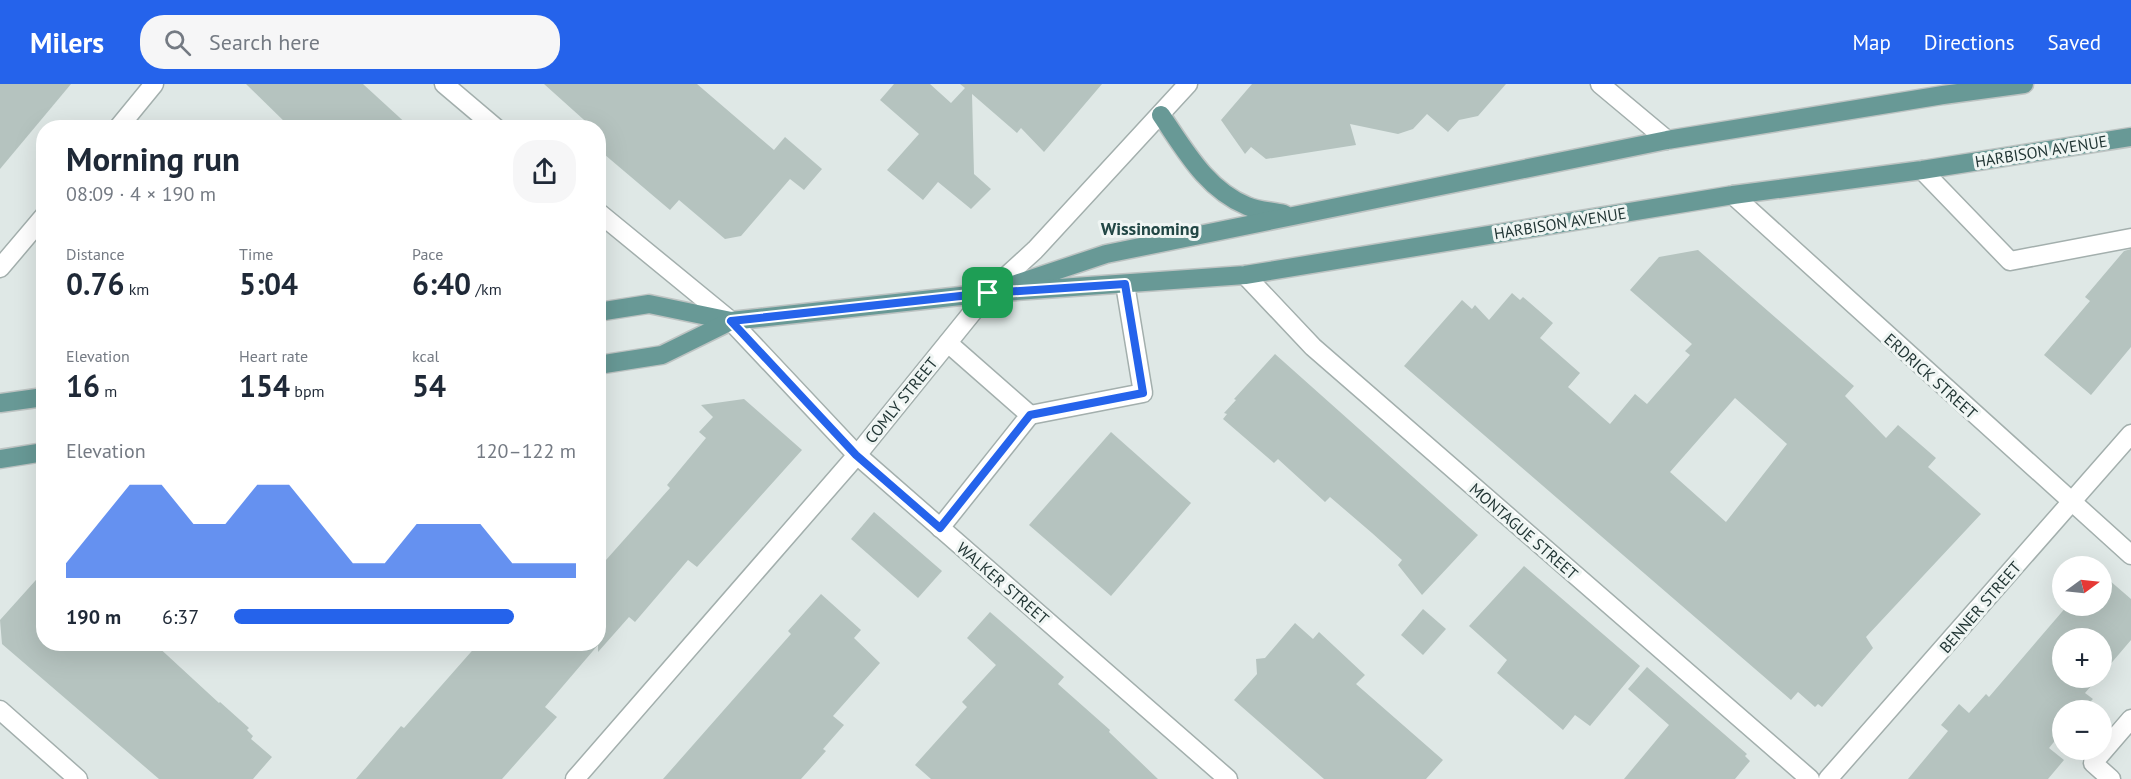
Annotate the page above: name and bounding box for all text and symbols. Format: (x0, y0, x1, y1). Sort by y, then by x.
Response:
search box (140, 15, 560, 69)
text: Milers (30, 24, 104, 61)
icon: search (161, 26, 194, 59)
text: Search here (209, 28, 320, 56)
text: Map (1852, 29, 1891, 56)
text: Directions (1924, 29, 2015, 56)
text: Saved (2048, 29, 2101, 56)
street label: HARBISON AVENUE (1973, 131, 2109, 171)
text: Morning run (66, 137, 240, 180)
button: share (513, 140, 576, 203)
text: 08:09 · 4 × 190 m (66, 181, 216, 207)
street label: HARBISON AVENUE (1492, 203, 1628, 243)
district label: Wissinoming (1101, 217, 1199, 240)
text: Distance (66, 244, 125, 264)
text: Time (239, 244, 273, 264)
text: Pace (412, 244, 443, 264)
text: 0.76 (66, 264, 124, 303)
text: 5:04 (239, 264, 298, 303)
text: 6:40 (412, 264, 471, 303)
pin (962, 267, 1013, 318)
icon: arrive (971, 276, 1004, 309)
text: km (124, 279, 149, 299)
text: /km (471, 279, 502, 299)
street label: ERDRICK STREET (1880, 329, 1982, 423)
text: Elevation (66, 346, 130, 366)
text: Heart rate (239, 346, 308, 366)
text: kcal (412, 346, 439, 366)
street label: COMLY STREET (860, 353, 942, 447)
text: 16 (66, 366, 100, 405)
text: 154 (239, 366, 290, 405)
text: 54 (412, 366, 446, 405)
text: m (100, 381, 117, 401)
text: bpm (290, 381, 325, 401)
text: Elevation (66, 438, 146, 464)
text: 120–122 m (476, 438, 576, 464)
street label: MONTAGUE STREET (1466, 478, 1582, 584)
street label: WALKER STREET (953, 538, 1053, 629)
north arrow (2052, 556, 2112, 616)
map controls (2052, 556, 2112, 760)
street label: BENNER STREET (1935, 557, 2025, 657)
text: 190 m (66, 604, 121, 630)
text: 6:37 (162, 604, 199, 630)
button: + (2052, 628, 2112, 688)
button: − (2052, 700, 2112, 760)

